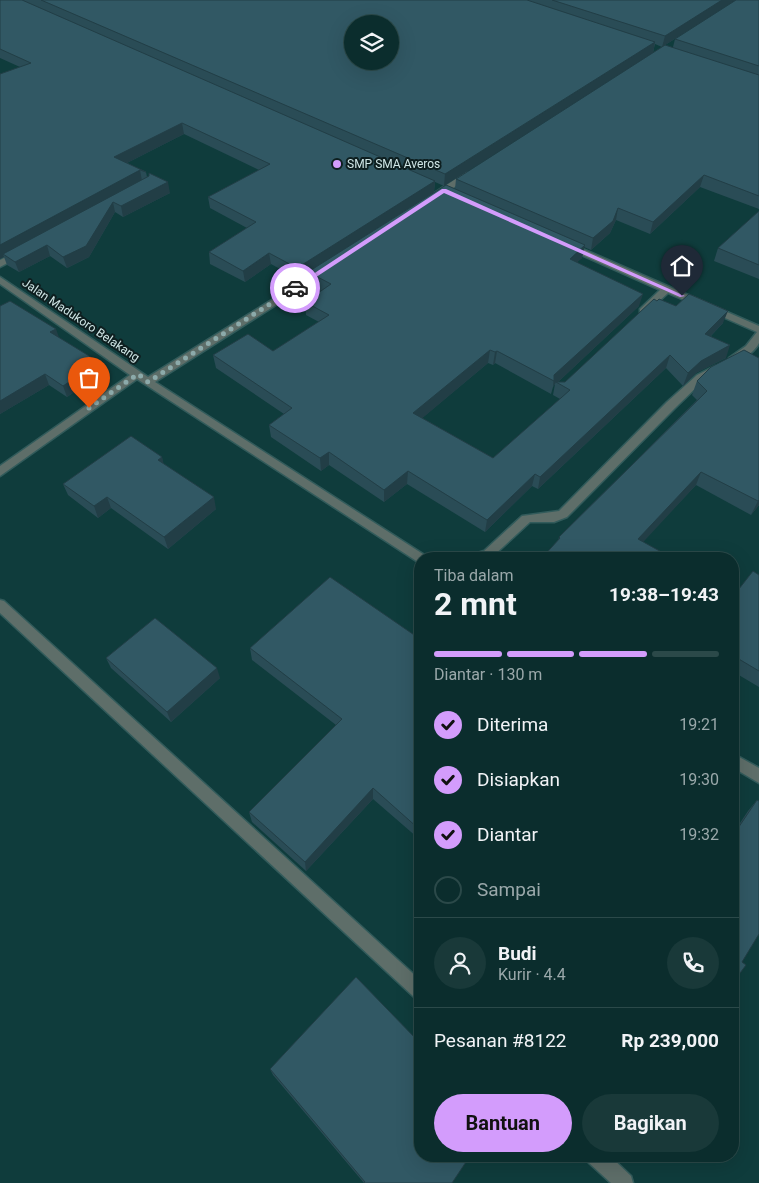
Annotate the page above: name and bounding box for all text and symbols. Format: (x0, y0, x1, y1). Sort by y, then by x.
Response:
map controls (344, 15, 399, 70)
button: layers (344, 15, 399, 70)
place label: SMP SMA Averos (347, 157, 440, 171)
marker: SMP SMA Averos (331, 158, 343, 170)
pin (661, 245, 703, 296)
icon: home (668, 252, 696, 280)
courier (270, 263, 320, 313)
icon: car (281, 274, 309, 302)
street label: Jalan Madukoro Belakang (20, 275, 142, 365)
pin (68, 357, 110, 408)
icon: bag (75, 364, 103, 392)
text: Tiba dalam (434, 566, 513, 585)
text: 19:38–19:43 (609, 583, 719, 606)
text: 2 mnt (434, 585, 517, 623)
text: Diantar · 130 m (434, 665, 542, 684)
icon: check (434, 711, 462, 739)
text: Diterima (477, 713, 548, 736)
text: 19:21 (679, 715, 719, 734)
icon: check (434, 766, 462, 794)
text: Disiapkan (477, 768, 560, 791)
text: 19:30 (679, 770, 719, 789)
icon: check (434, 821, 462, 849)
text: Diantar (477, 823, 538, 846)
text: 19:32 (679, 825, 719, 844)
text: Sampai (477, 878, 541, 901)
button: person (434, 937, 486, 989)
button: phone (667, 937, 719, 989)
text: Budi (498, 942, 537, 965)
text: Kurir · 4.4 (498, 965, 566, 984)
text: Pesanan #8122 (434, 1029, 567, 1052)
text: Rp 239,000 (621, 1029, 719, 1052)
button: Bantuan (434, 1094, 572, 1152)
button: Bagikan (582, 1094, 719, 1152)

